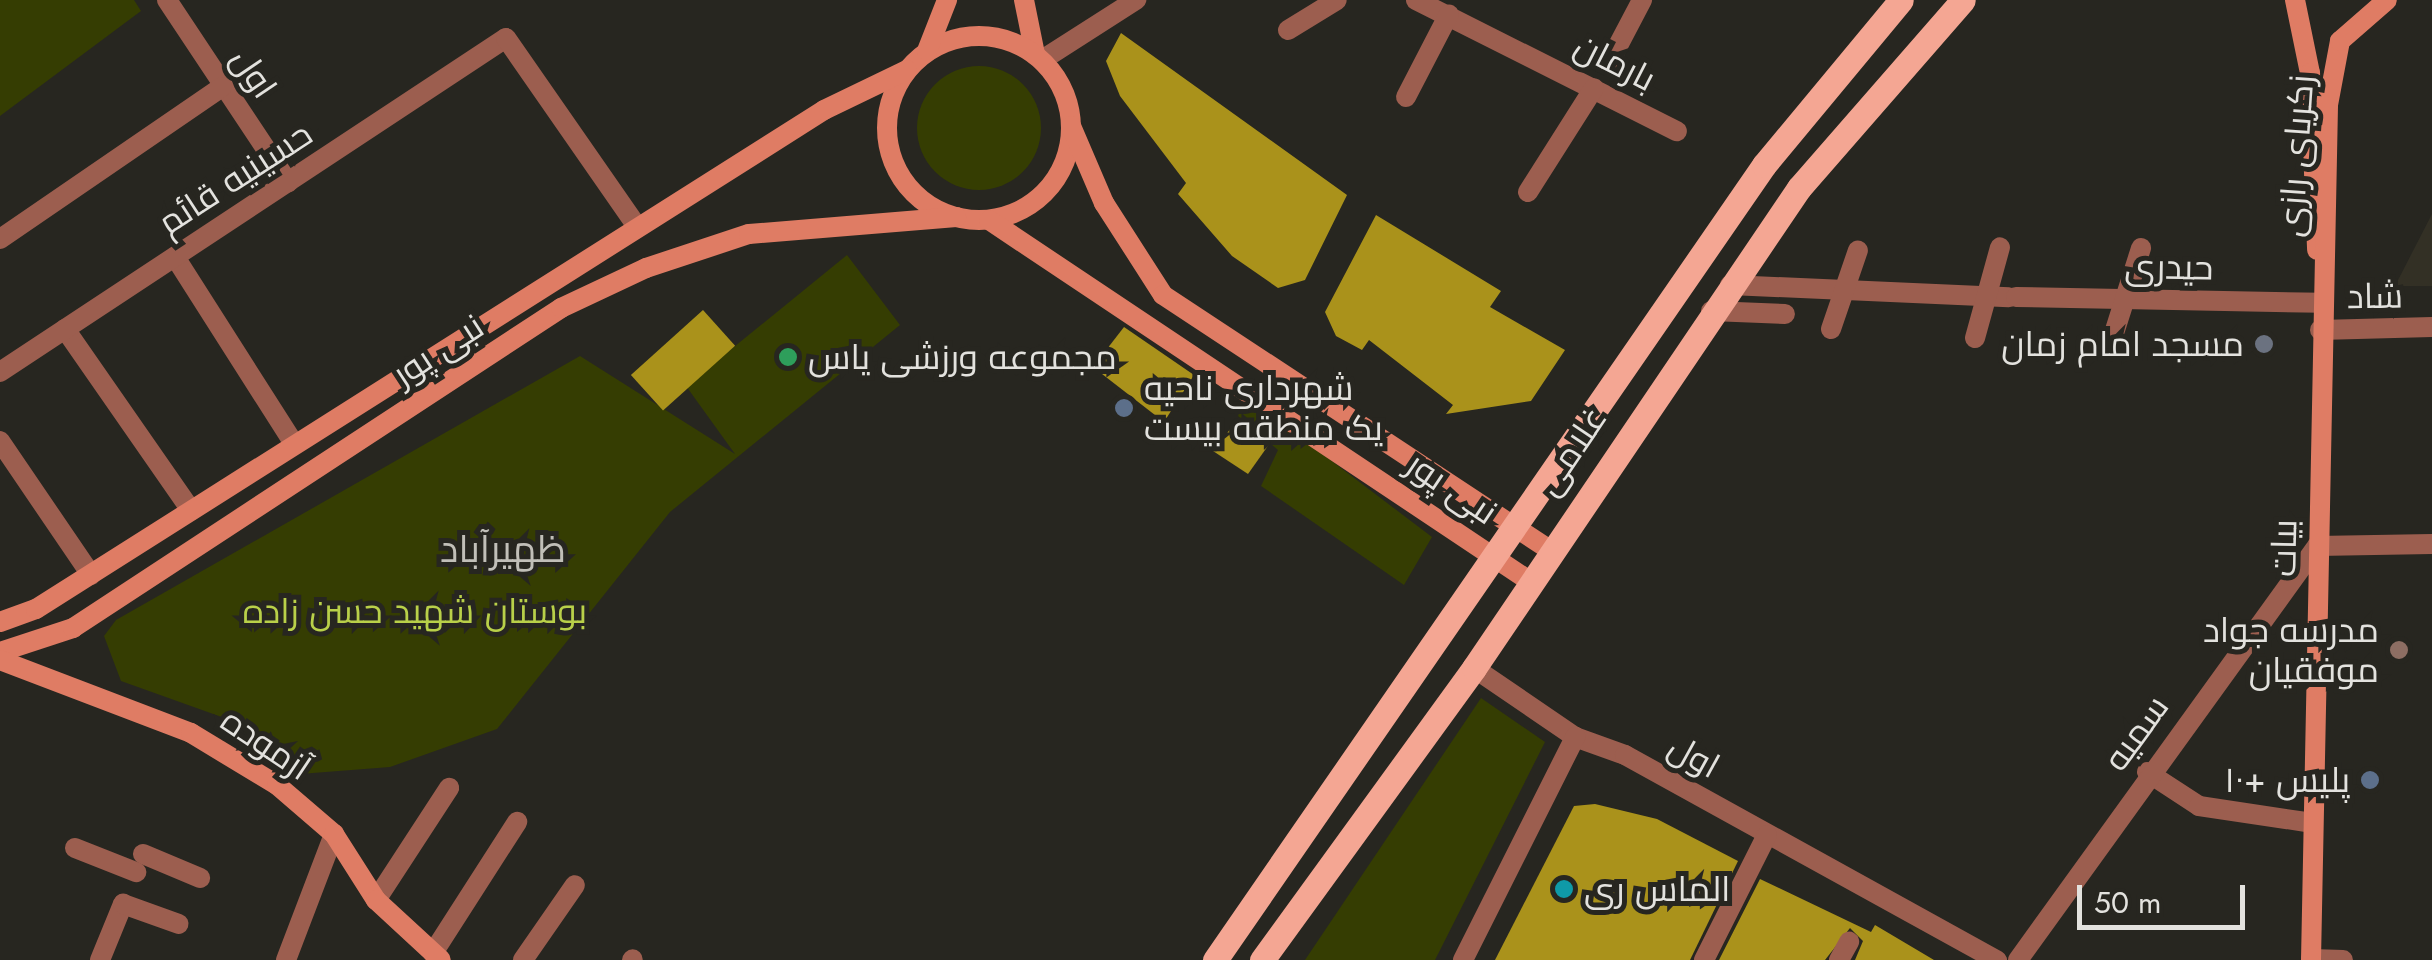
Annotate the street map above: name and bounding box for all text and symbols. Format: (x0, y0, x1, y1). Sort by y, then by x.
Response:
street label: بارمان (1568, 24, 1662, 100)
street label: اول (222, 40, 286, 106)
street label: زکریای رازی (2269, 74, 2323, 238)
street label: حسینیه قائم (150, 113, 320, 243)
street label: حیدری (2124, 245, 2214, 289)
street label: شاد (2347, 275, 2403, 317)
street label: نبی پور (385, 305, 491, 395)
place label: مسجد امام زمان (2001, 323, 2244, 365)
marker: مسجد امام زمان (2253, 333, 2275, 355)
place label: مجموعه ورزشی یاس (808, 336, 1117, 378)
marker: مجموعه ورزشی یاس (777, 346, 799, 368)
place label: شهرداری ناحیه یک منطقه بیست (1144, 367, 1383, 449)
marker: شهرداری ناحیه یک منطقه بیست (1113, 397, 1135, 419)
street label: غلامی (1526, 399, 1616, 503)
street label: نبی پور (1399, 443, 1505, 533)
street label: بیات (2263, 519, 2305, 577)
district label: ظهیرآباد (440, 526, 566, 572)
park label: بوستان شهید حسن زاده (243, 590, 587, 632)
place label: مدرسه جواد موفقیان (2203, 609, 2379, 691)
marker: مدرسه جواد موفقیان (2388, 639, 2410, 661)
street label: سمیه (2095, 687, 2177, 779)
street label: آزموده (213, 699, 319, 789)
street label: اول (1661, 725, 1727, 787)
place label: پلیس +۱۰ (2224, 759, 2350, 801)
marker: پلیس +۱۰ (2359, 769, 2381, 791)
scale bar (2082, 865, 2250, 927)
place label: الماس ری (1584, 868, 1730, 910)
marker: الماس ری (1553, 878, 1575, 900)
text: 50 m (2094, 881, 2161, 924)

